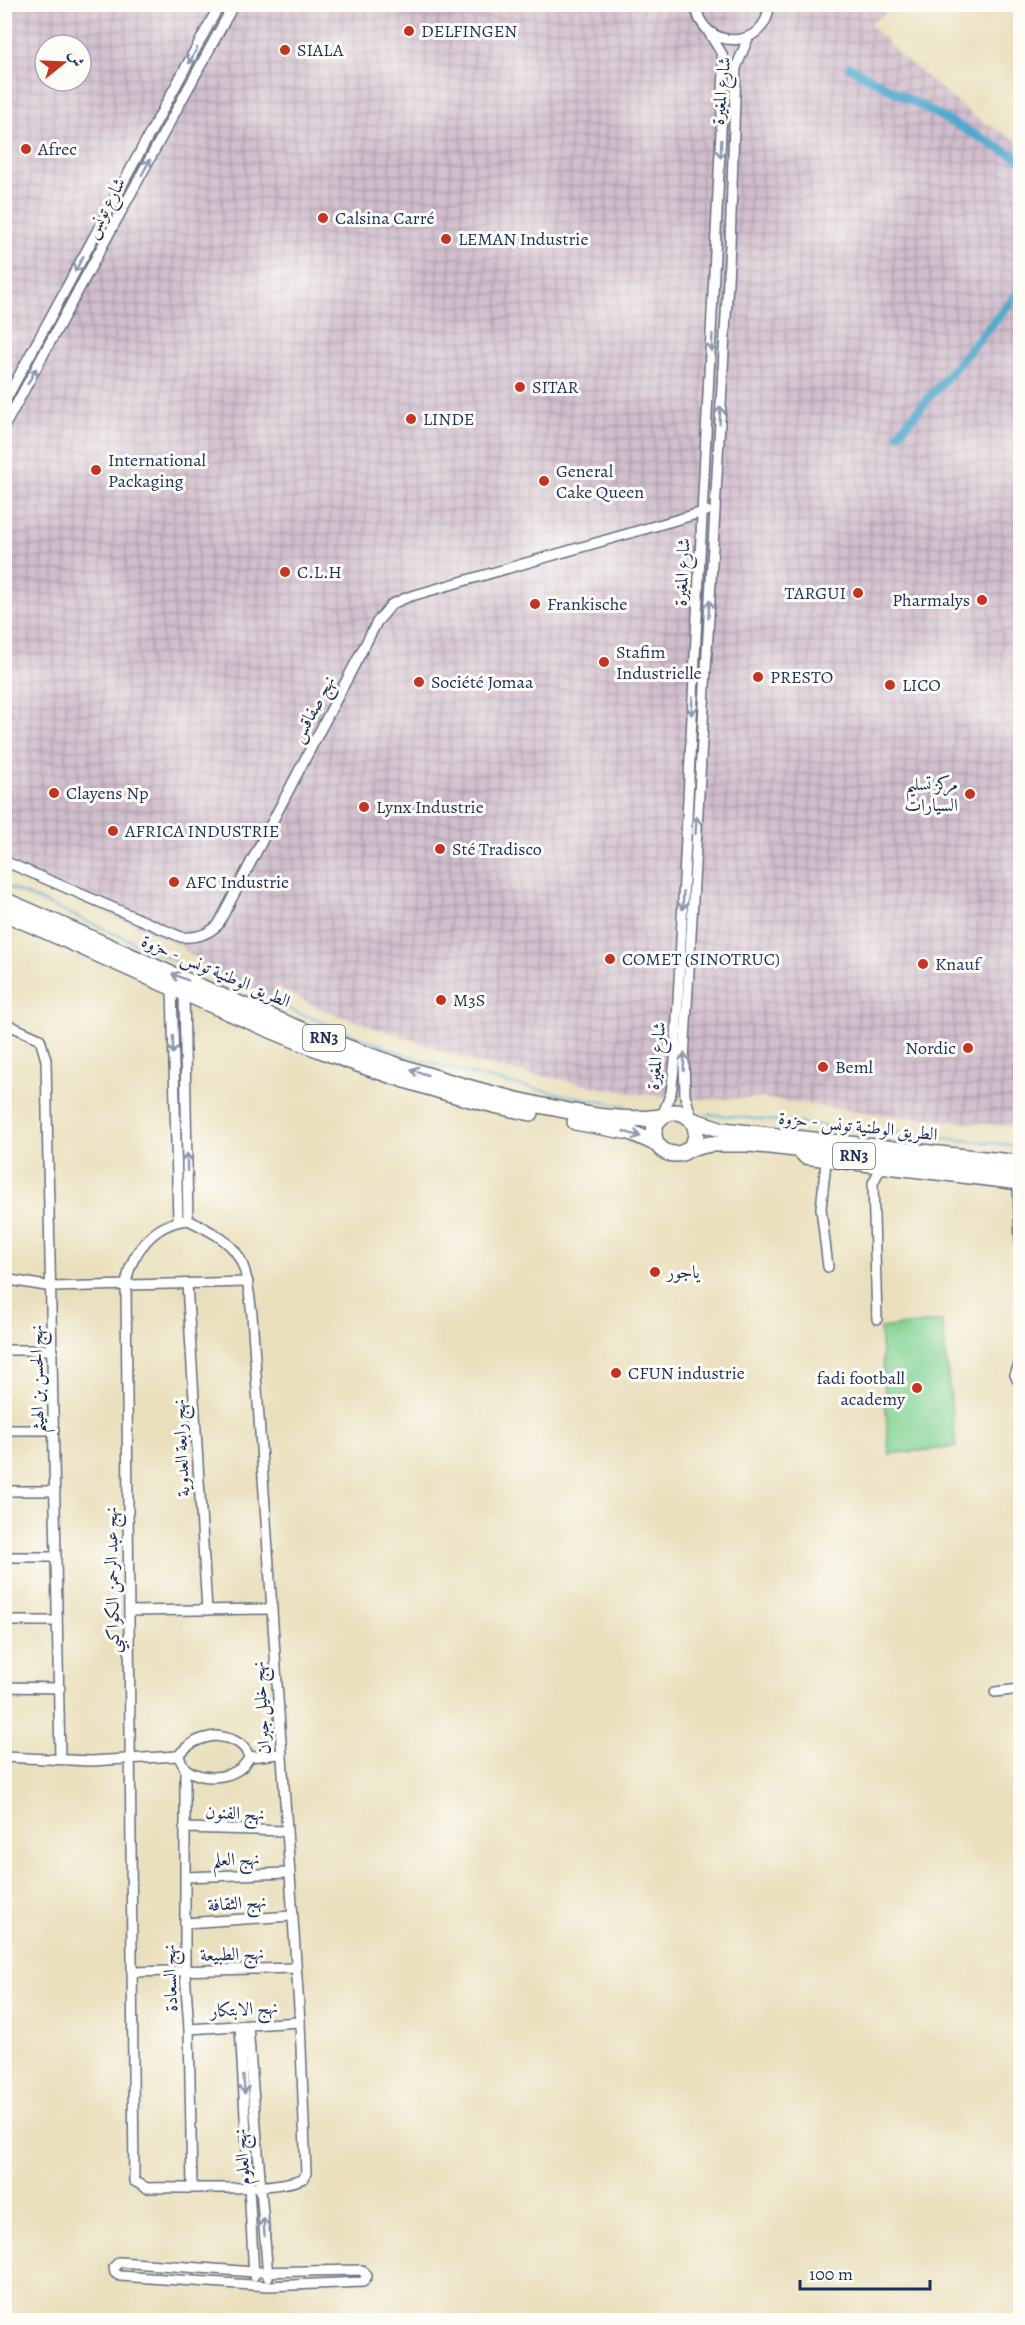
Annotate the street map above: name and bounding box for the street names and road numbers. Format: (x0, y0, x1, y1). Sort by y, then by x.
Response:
street label: شارع المغيرة (705, 56, 739, 126)
street label: شارع تونس (79, 173, 134, 244)
street label: شارع المغيرة (668, 537, 699, 607)
street label: نهج صفاقس (285, 671, 344, 749)
street label: الطريق الوطنية تونس - حزوة (138, 929, 294, 1013)
street label: شارع المغيرة (640, 1021, 674, 1091)
road number: RN3 (303, 1025, 345, 1051)
street label: الطريق الوطنية تونس - حزوة (777, 1106, 939, 1146)
road number: RN3 (833, 1143, 875, 1169)
street label: نهج الحسن بن الهيثم (24, 1324, 56, 1433)
street label: نهج رابعة العدوية (166, 1398, 200, 1497)
street label: نهج عبد الرحمن الكواكبي (99, 1506, 130, 1653)
street label: نهج خليل جبران (246, 1660, 280, 1756)
street label: نهج الفنون (205, 1800, 265, 1830)
street label: نهج العلم (212, 1846, 260, 1878)
street label: نهج الثقافة (207, 1889, 268, 1921)
street label: نهج الطبيعة (200, 1941, 264, 1971)
street label: نهج السعادة (157, 1944, 187, 2012)
street label: نهج الابتكار (208, 1995, 279, 2027)
street label: نهج العلوم (228, 2127, 260, 2186)

